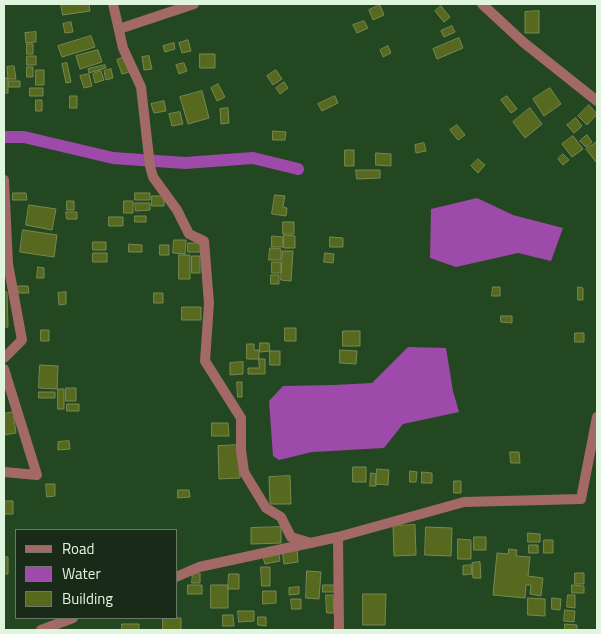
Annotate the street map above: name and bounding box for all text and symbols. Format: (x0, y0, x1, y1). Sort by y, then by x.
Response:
legend (15, 529, 178, 619)
text: Road (62, 537, 94, 560)
text: Water (62, 562, 101, 585)
text: Building (62, 587, 113, 610)

